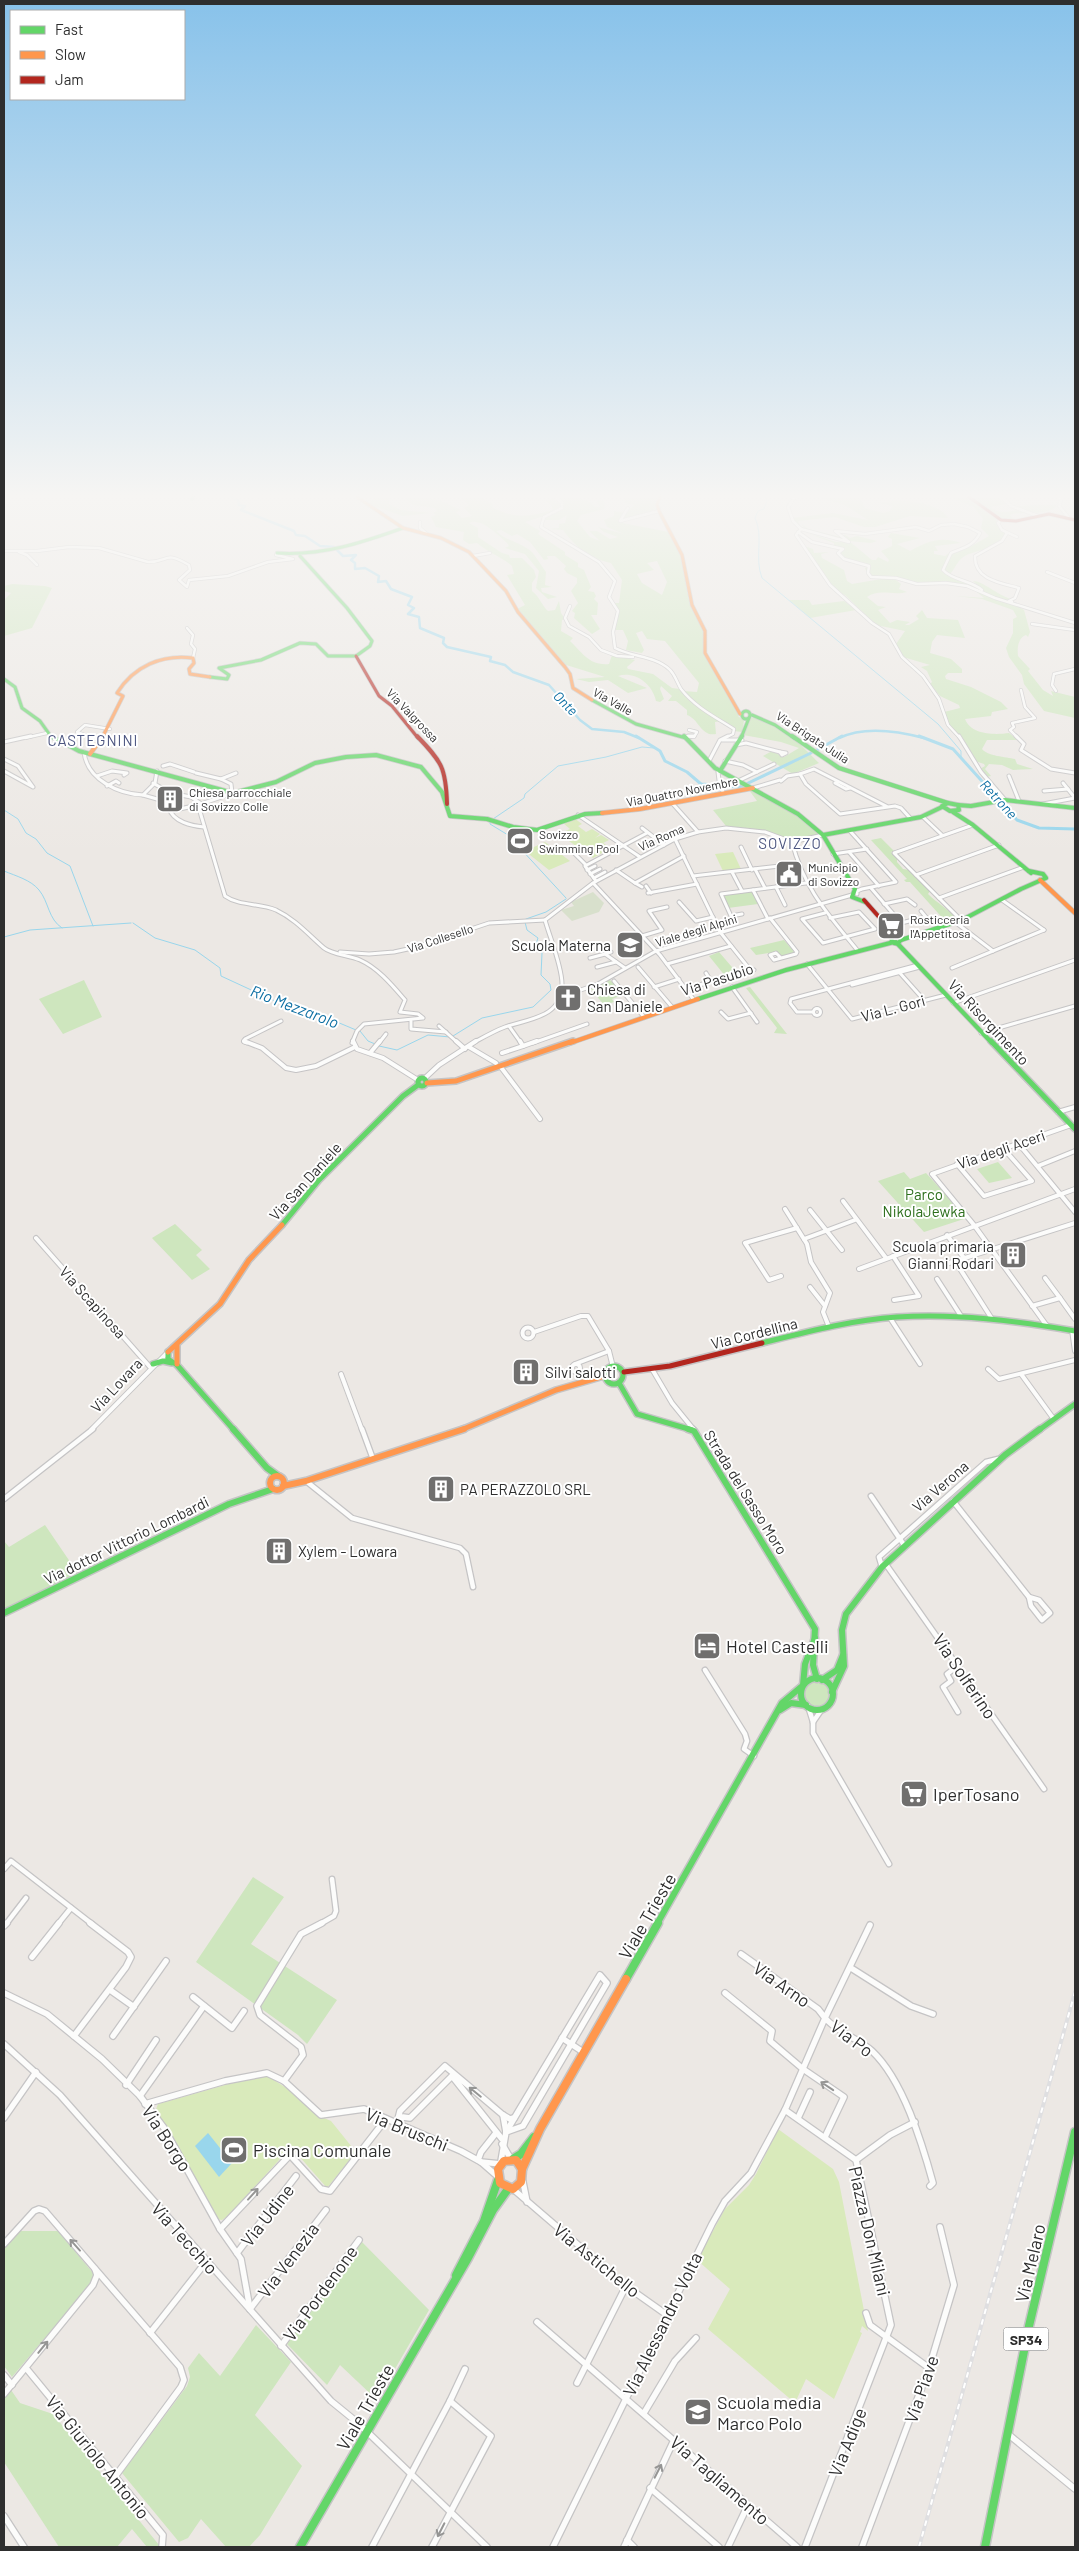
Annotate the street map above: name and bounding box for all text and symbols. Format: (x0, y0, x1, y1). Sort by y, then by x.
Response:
legend (10, 10, 185, 100)
text: Fast (55, 20, 83, 38)
text: Slow (55, 45, 86, 63)
text: Jam (55, 70, 84, 88)
street label: Via Valle (591, 684, 635, 718)
street label: Via Valgrossa (384, 685, 442, 745)
water label: Onte (550, 687, 582, 719)
street label: Via Brigata Julia (774, 708, 852, 766)
district label: CASTEGNINI (48, 731, 138, 749)
street label: Via Quattro Novembre (625, 773, 739, 809)
water label: Retrone (977, 776, 1021, 822)
building icon: Chiesa parrocchiale di Sovizzo Colle (155, 784, 185, 814)
place label: Chiesa parrocchiale di Sovizzo Colle (189, 785, 292, 813)
street label: Via Roma (636, 821, 686, 853)
sports icon: Sovizzo Swimming Pool (505, 826, 535, 856)
place label: Sovizzo Swimming Pool (539, 827, 619, 855)
district label: SOVIZZO (758, 834, 822, 852)
public building icon: Municipio di Sovizzo (774, 859, 804, 889)
place label: Municipio di Sovizzo (808, 860, 859, 888)
street label: Viale degli Alpini (653, 911, 739, 949)
supermarket icon: Rosticceria l'Appetitosa (876, 911, 906, 941)
place label: Rosticceria l'Appetitosa (910, 912, 970, 940)
street label: Via Collesello (405, 921, 475, 955)
school or university icon: Scuola Materna (615, 930, 645, 960)
place label: Scuola Materna (511, 936, 611, 954)
street label: Via Pasubio (678, 959, 756, 999)
street label: Via Risorgimento (945, 975, 1033, 1069)
place label: Chiesa di San Daniele (587, 980, 663, 1015)
water label: Rio Mezzarolo (248, 981, 342, 1031)
church icon: Chiesa di San Daniele (553, 983, 583, 1013)
street label: Via L. Gori (859, 991, 927, 1025)
street label: Via degli Aceri (955, 1126, 1047, 1172)
street label: Via San Daniele (265, 1138, 345, 1224)
park label: Parco NikolaJewka (883, 1185, 965, 1220)
place label: Scuola primaria Gianni Rodari (893, 1237, 994, 1272)
building icon: Scuola primaria Gianni Rodari (998, 1240, 1028, 1270)
street label: Via Scapinosa (56, 1262, 130, 1342)
street label: Via Cordellina (709, 1314, 799, 1352)
street label: Via Lovara (86, 1354, 146, 1416)
building icon: Silvi salotti (511, 1357, 541, 1387)
place label: Silvi salotti (545, 1363, 616, 1381)
street label: Strada del Sasso Moro (700, 1427, 792, 1557)
street label: Via Verona (908, 1457, 972, 1515)
building icon: PA PERAZZOLO SRL (426, 1474, 456, 1504)
place label: PA PERAZZOLO SRL (460, 1480, 591, 1498)
street label: Via dottor Vittorio Lombardi (41, 1492, 211, 1588)
building icon: Xylem - Lowara (264, 1536, 294, 1566)
place label: Xylem - Lowara (298, 1542, 397, 1560)
street label: Via Solferino (928, 1629, 1002, 1723)
hotel icon: Hotel Castelli (692, 1631, 722, 1661)
place label: Hotel Castelli (726, 1635, 828, 1657)
supermarket icon: IperTosano (899, 1779, 929, 1809)
place label: IperTosano (933, 1783, 1020, 1805)
street label: Viale Trieste (613, 1869, 681, 1963)
street label: Via Arno (749, 1956, 815, 2012)
street label: Via Po (826, 2015, 878, 2061)
one-way arrow (821, 2081, 835, 2091)
one-way arrow (468, 2087, 481, 2098)
street label: Via Borgo (137, 2101, 197, 2175)
street label: Via Bruschi (362, 2102, 452, 2156)
sports icon: Piscina Comunale (219, 2135, 249, 2165)
place label: Piscina Comunale (253, 2139, 391, 2161)
street label: Piazza Don Milani (844, 2164, 896, 2298)
street label: Via Udine (236, 2179, 298, 2251)
one-way arrow (248, 2187, 259, 2200)
street label: Via Tecchio (147, 2197, 223, 2279)
street label: Via Venezia (253, 2218, 323, 2302)
street label: Via Astichello (549, 2218, 645, 2302)
street label: Via Melaro (1010, 2222, 1050, 2304)
one-way arrow (69, 2238, 81, 2251)
street label: Via Pordenone (278, 2241, 362, 2345)
street label: Via Alessandro Volta (618, 2248, 706, 2400)
road number: SP34 (1004, 2328, 1048, 2350)
one-way arrow (37, 2341, 48, 2354)
street label: Via Piave (899, 2352, 943, 2426)
street label: Viale Trieste (331, 2360, 399, 2454)
street label: Via Giuriolo Antonio (41, 2391, 155, 2523)
place label: Scuola media Marco Polo (717, 2391, 821, 2434)
school or university icon: Scuola media Marco Polo (683, 2397, 713, 2427)
street label: Via Adige (823, 2404, 871, 2480)
street label: Via Tagliamento (666, 2431, 774, 2529)
one-way arrow (654, 2464, 663, 2479)
one-way arrow (436, 2522, 445, 2537)

